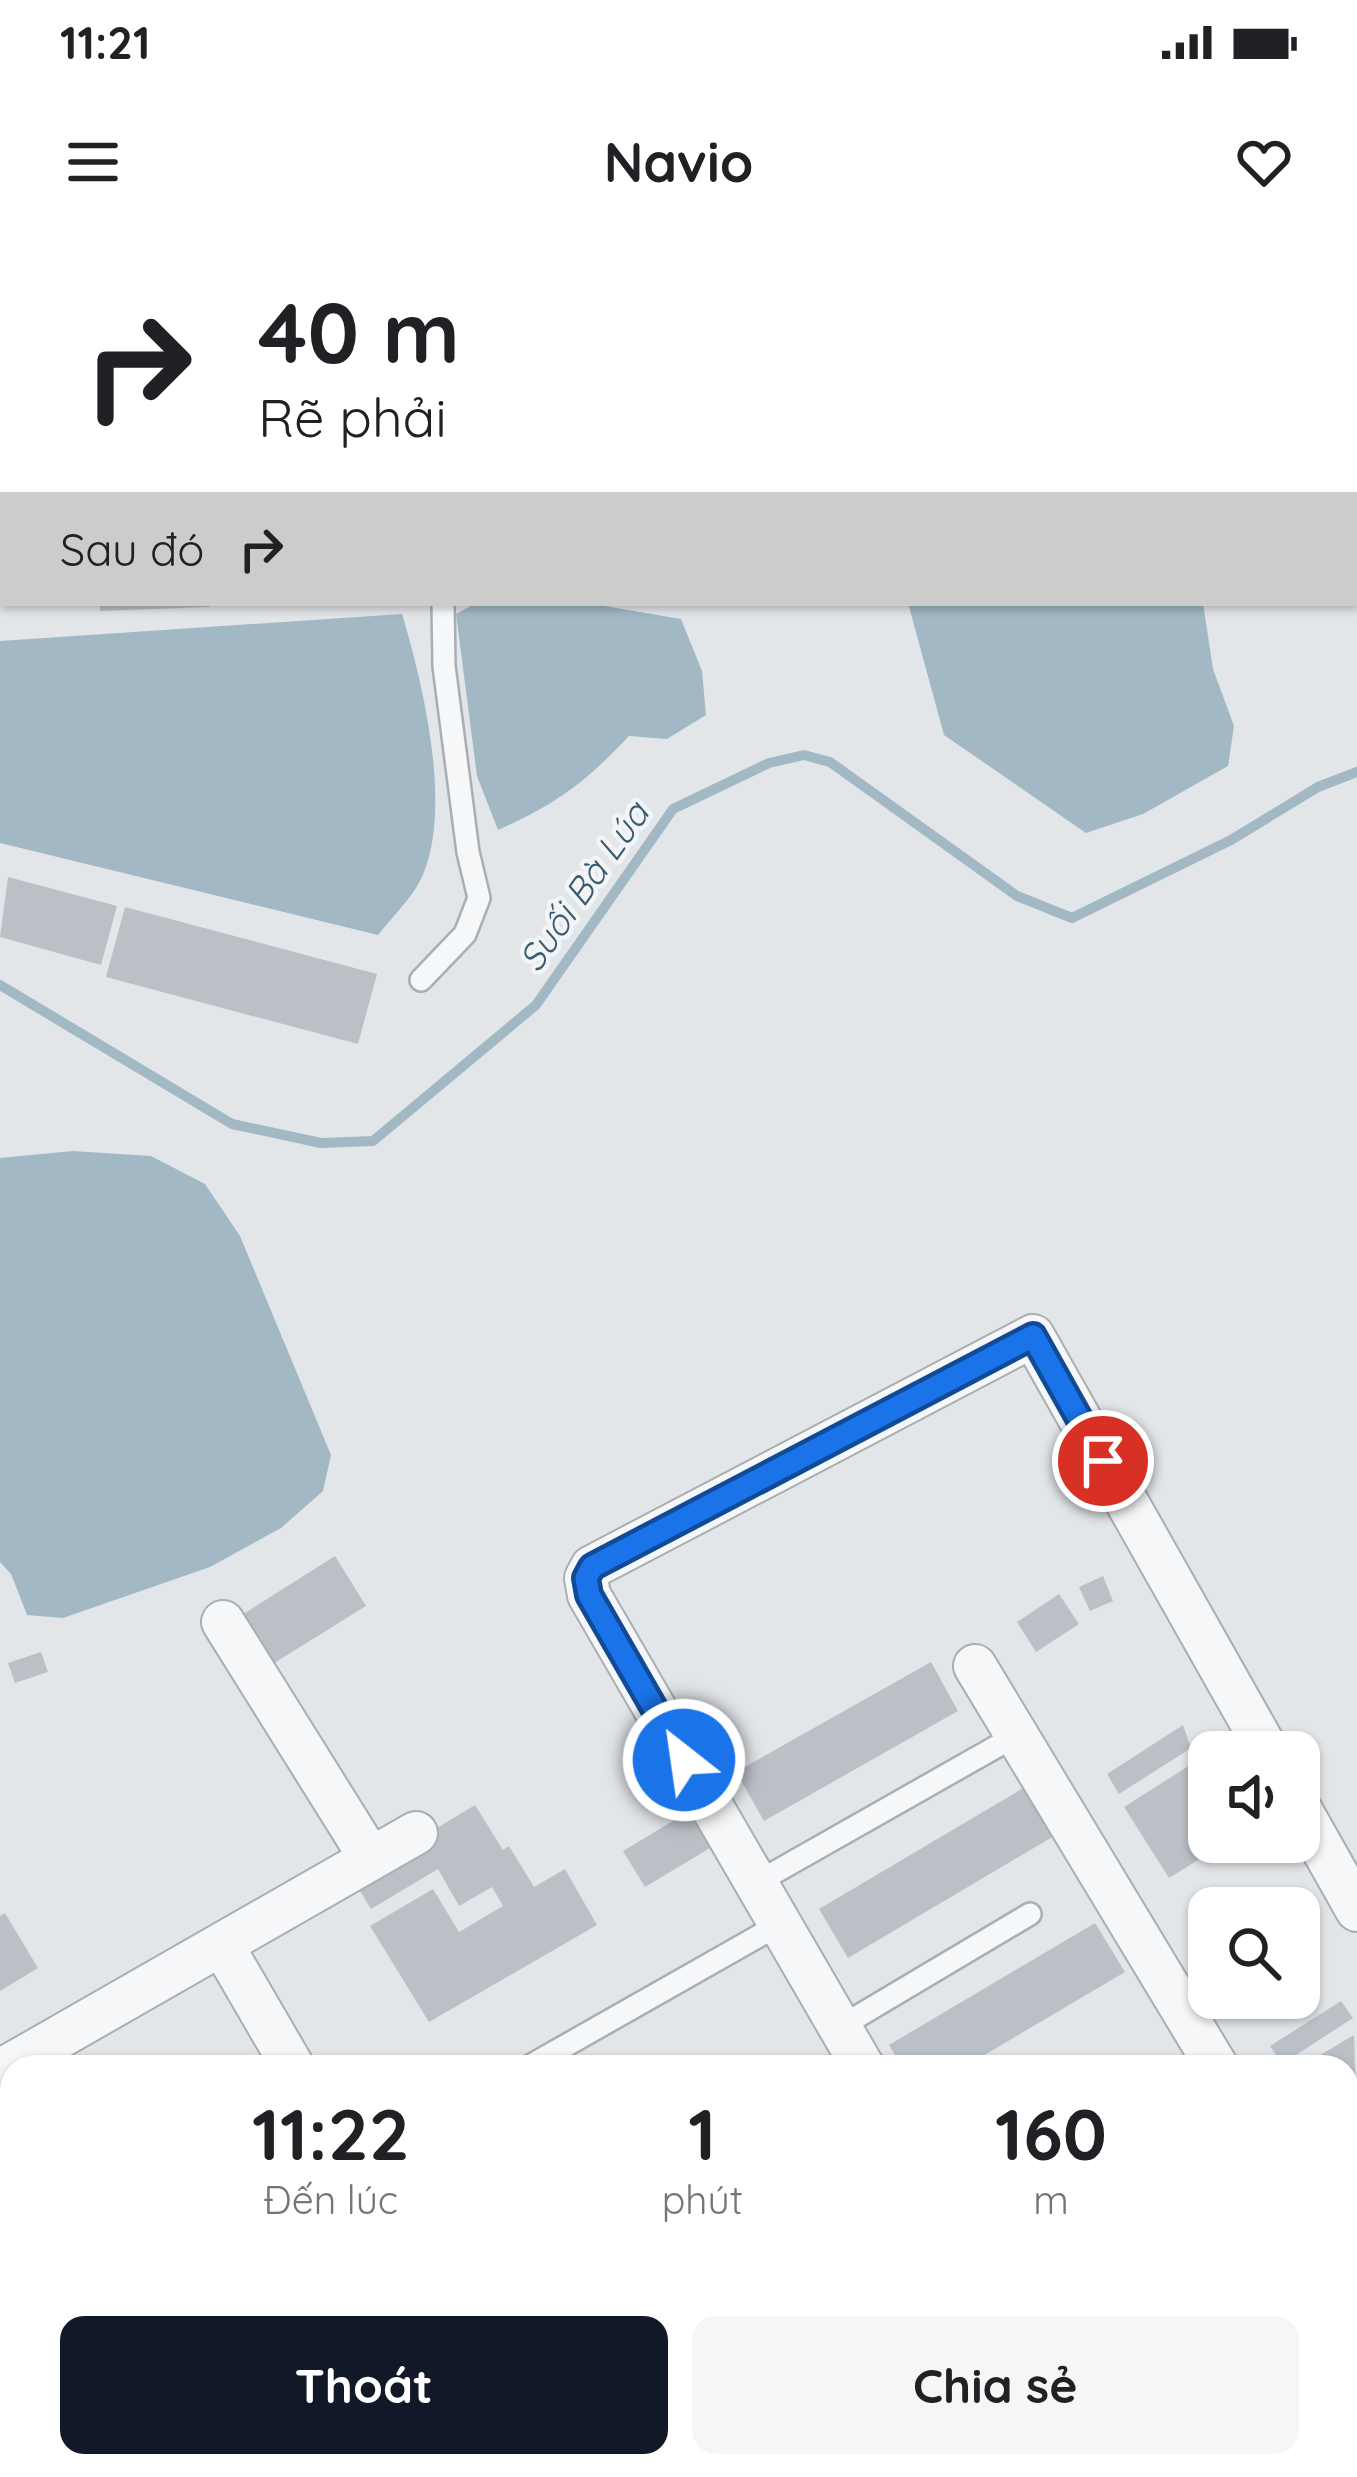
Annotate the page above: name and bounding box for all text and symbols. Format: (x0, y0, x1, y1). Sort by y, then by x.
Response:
text: 11:21 (60, 14, 150, 70)
text: Navio (604, 128, 753, 196)
icon: menu (60, 129, 126, 195)
icon: heart (1231, 129, 1297, 195)
text: 40 m (258, 279, 460, 384)
icon: right (60, 288, 216, 444)
text: Rẽ phải (258, 383, 447, 451)
icon: right (228, 516, 294, 582)
text: Sau đó (60, 521, 204, 577)
water label: Suối Bà Lúa (508, 791, 659, 979)
pin (1052, 1410, 1154, 1512)
icon: arrive (1070, 1428, 1136, 1494)
position arrow (621, 1697, 747, 1823)
map controls (1188, 1731, 1320, 2019)
button: sound (1188, 1731, 1320, 1863)
button: search (1188, 1887, 1320, 2019)
text: 11:22 (252, 2088, 410, 2178)
text: 1 (688, 2088, 716, 2178)
text: 160 (995, 2088, 1107, 2178)
text: Đến lúc (264, 2175, 398, 2224)
text: phút (662, 2175, 743, 2224)
text: m (1033, 2175, 1069, 2224)
button: Thoát (60, 2316, 668, 2454)
button: Chia sẻ (692, 2316, 1299, 2454)

